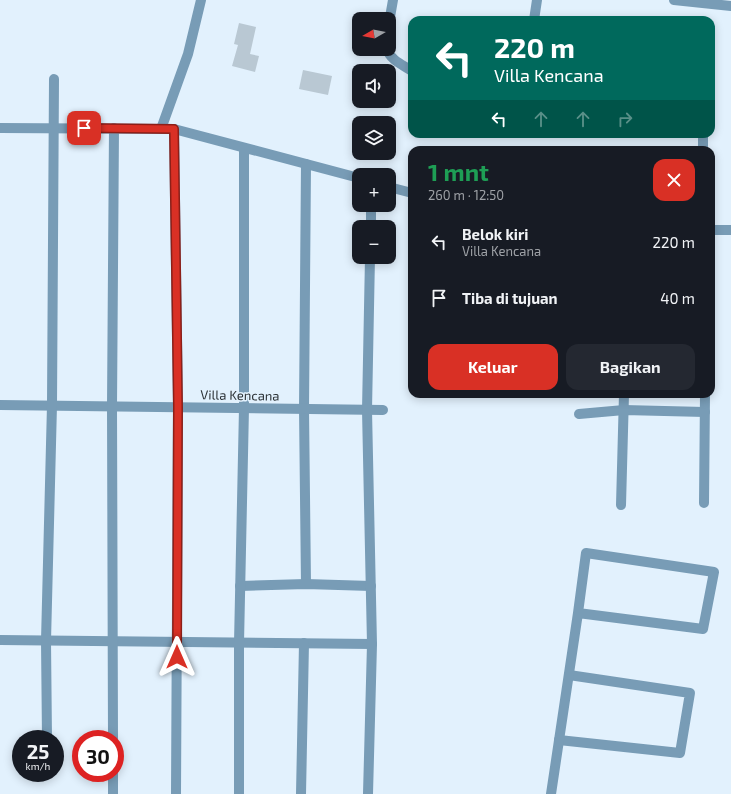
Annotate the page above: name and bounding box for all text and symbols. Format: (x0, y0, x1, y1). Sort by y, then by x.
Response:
north arrow (352, 12, 396, 56)
map controls (352, 12, 396, 264)
text: 220 m (494, 30, 575, 64)
icon: left (428, 32, 480, 84)
button: sound (352, 64, 396, 108)
text: Villa Kencana (494, 64, 604, 86)
icon: left (488, 108, 510, 130)
icon: ahead (530, 108, 552, 130)
icon: ahead (572, 108, 594, 130)
icon: right (614, 108, 636, 130)
pin (67, 111, 101, 145)
button: layers (352, 116, 396, 160)
icon: arrive (73, 117, 95, 139)
text: 1 mnt (428, 157, 489, 186)
button: close (653, 159, 695, 201)
button: + (352, 168, 396, 212)
text: 260 m · 12:50 (428, 187, 504, 203)
button: − (352, 220, 396, 264)
text: Belok kiri (462, 225, 528, 243)
icon: left (428, 231, 450, 253)
text: 220 m (653, 233, 695, 251)
text: Villa Kencana (462, 243, 541, 259)
icon: arrive (428, 287, 450, 309)
text: Tiba di tujuan (462, 289, 558, 307)
text: 40 m (660, 289, 695, 307)
button: Keluar (428, 344, 558, 390)
button: Bagikan (566, 344, 695, 390)
street label: Villa Kencana (200, 386, 280, 404)
position arrow (156, 636, 198, 678)
speed limit sign: 30 (72, 730, 124, 782)
text: 25 (27, 739, 49, 763)
text: km/h (26, 760, 50, 772)

